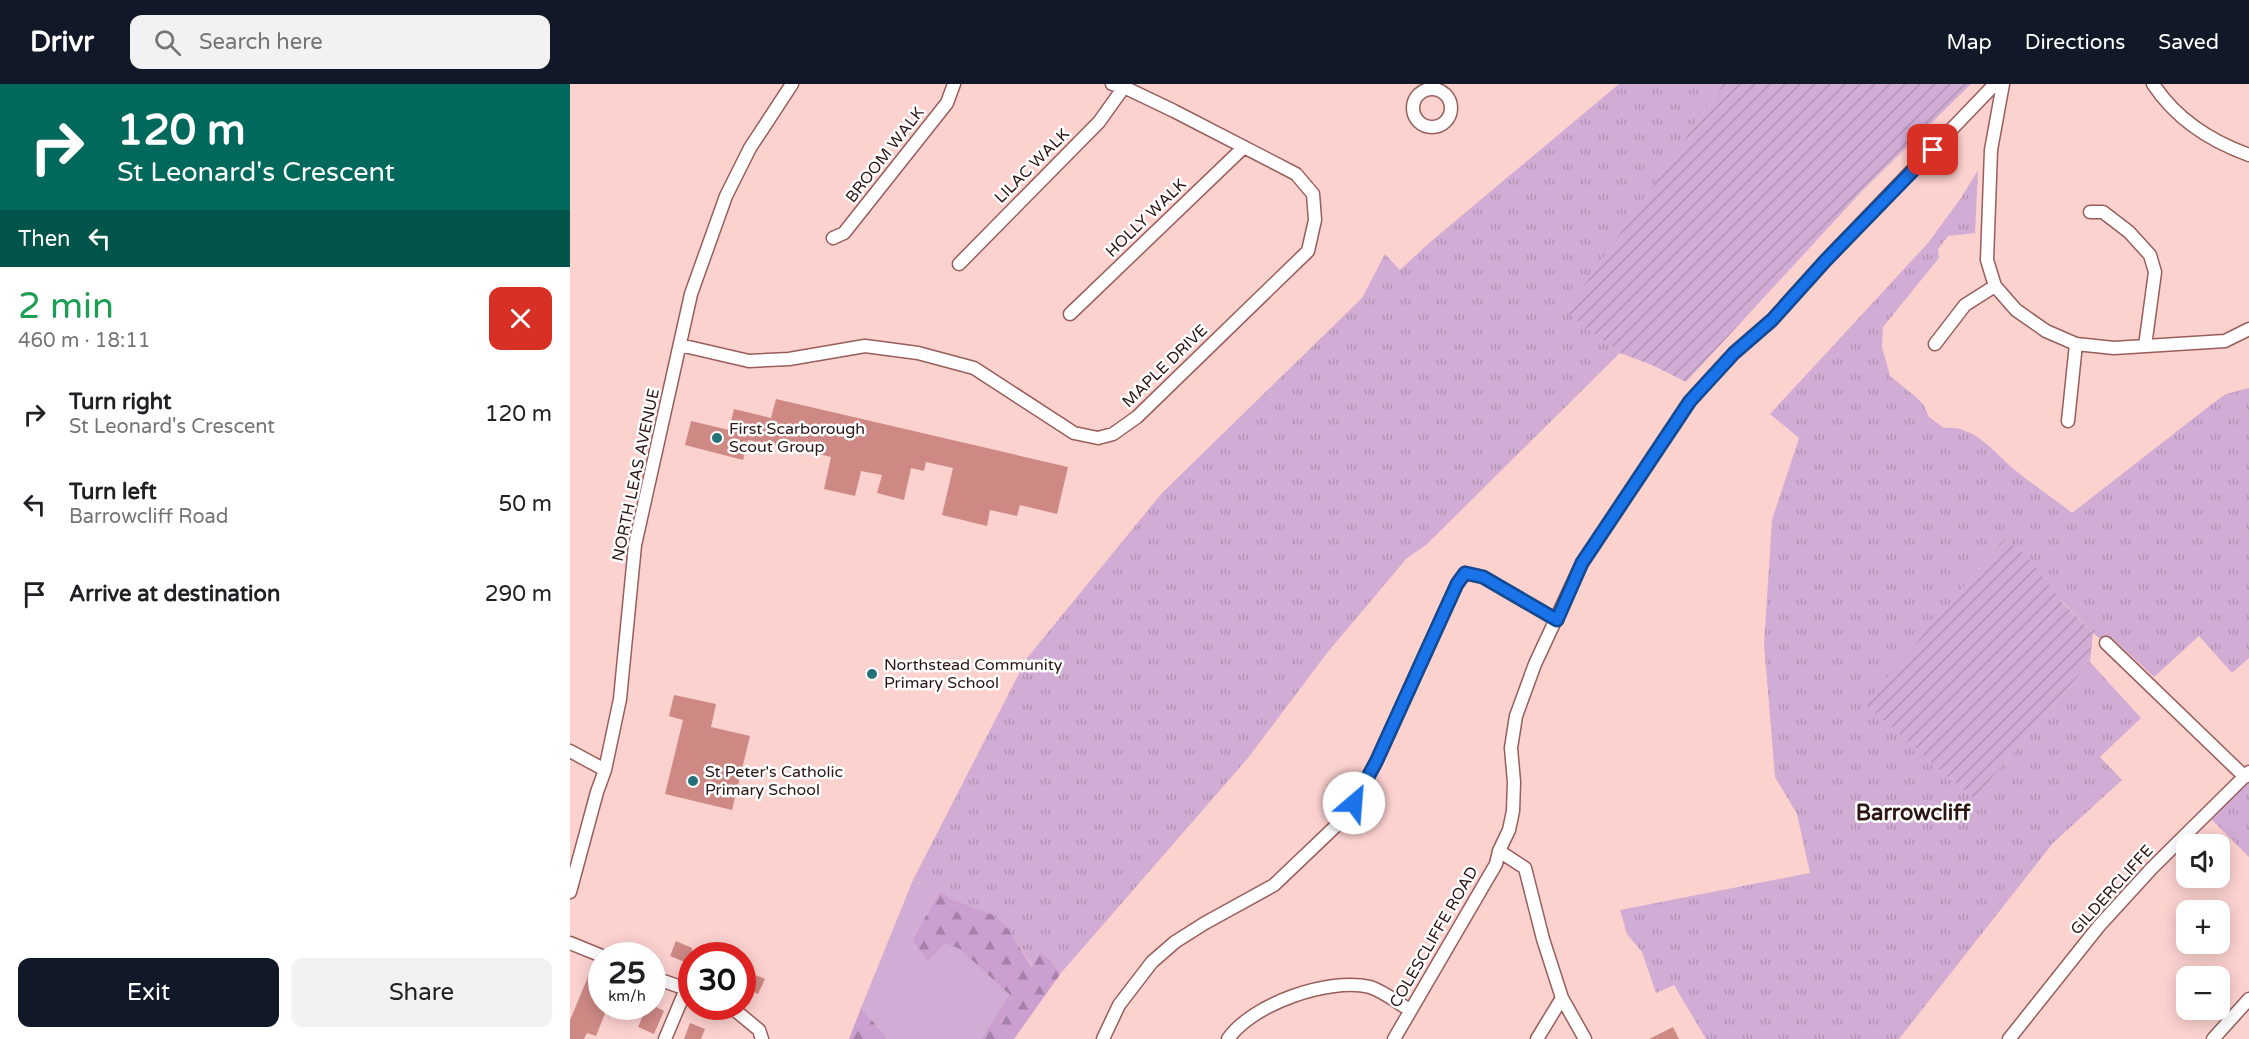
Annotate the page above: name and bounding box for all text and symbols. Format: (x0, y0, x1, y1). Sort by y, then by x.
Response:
search box (130, 15, 550, 69)
text: Drivr (30, 25, 94, 59)
icon: search (151, 26, 184, 59)
text: Search here (199, 29, 323, 55)
text: Map (1946, 30, 1992, 55)
text: Directions (2025, 30, 2125, 55)
text: Saved (2158, 30, 2219, 55)
street label: BROOM WALK (841, 103, 929, 207)
text: 120 m (117, 105, 246, 156)
icon: right (18, 108, 96, 186)
street label: LILAC WALK (990, 124, 1074, 208)
pin (1907, 124, 1958, 175)
icon: arrive (1916, 133, 1949, 166)
text: St Leonard's Crescent (117, 156, 395, 189)
street label: HOLLY WALK (1101, 174, 1191, 261)
icon: left (83, 222, 116, 255)
text: Then (18, 226, 71, 252)
text: 2 min (18, 285, 114, 328)
button: close (489, 287, 552, 350)
street label: MAPLE DRIVE (1118, 320, 1212, 412)
text: 460 m · 18:11 (18, 329, 150, 353)
street label: NORTH LEAS AVENUE (608, 387, 664, 563)
text: Turn right (69, 389, 171, 415)
icon: right (18, 398, 51, 431)
text: 120 m (485, 401, 552, 427)
text: St Leonard's Crescent (69, 415, 275, 439)
place label: First Scarborough Scout Group (729, 419, 865, 457)
marker: First Scarborough Scout Group (710, 431, 724, 445)
text: Turn left (69, 479, 157, 505)
icon: left (18, 488, 51, 521)
text: 50 m (498, 491, 552, 517)
text: Barrowcliff Road (69, 505, 228, 529)
icon: arrive (18, 578, 51, 611)
text: Arrive at destination (69, 581, 280, 607)
text: 290 m (485, 581, 552, 607)
place label: Northstead Community Primary School (884, 655, 1063, 693)
marker: Northstead Community Primary School (865, 667, 879, 681)
place label: St Peter's Catholic Primary School (705, 762, 843, 800)
position arrow (1322, 771, 1386, 835)
marker: St Peter's Catholic Primary School (686, 774, 700, 788)
district label: Barrowcliff (1856, 800, 1971, 826)
map controls (2176, 834, 2230, 1020)
button: sound (2176, 834, 2230, 888)
street label: GILDERCLIFFE (2066, 841, 2158, 939)
street label: COLESCLIFFE ROAD (1385, 863, 1483, 1011)
button: + (2176, 900, 2230, 954)
speed limit sign: 30 (678, 942, 756, 1020)
text: 25 (608, 955, 646, 992)
button: Exit (18, 958, 279, 1027)
button: Share (291, 958, 552, 1027)
button: − (2176, 966, 2230, 1020)
text: km/h (608, 987, 646, 1005)

